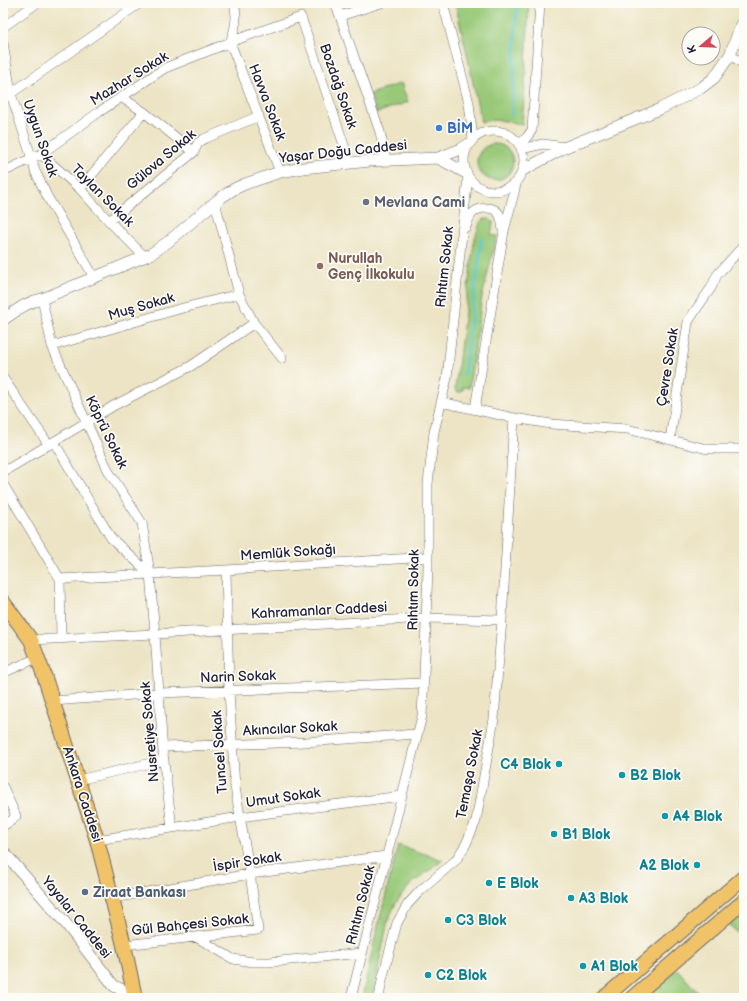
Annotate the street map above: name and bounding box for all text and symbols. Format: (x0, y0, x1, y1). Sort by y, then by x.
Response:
north arrow (681, 26, 721, 66)
street label: Bozdağ Sokak (316, 41, 361, 131)
text: K (684, 43, 699, 55)
street label: Mazhar Sokak (87, 48, 172, 109)
street label: Havva Sokak (245, 61, 290, 143)
street label: Uygun Sokak (19, 97, 62, 179)
place label: BİM (447, 118, 473, 137)
marker: BİM (434, 123, 444, 133)
street label: Gülova Sokak (123, 125, 199, 193)
street label: Yaşar Doğu Caddesi (277, 136, 408, 167)
street label: Taylan Sokak (68, 161, 138, 230)
place label: Mevlana Cami (374, 194, 465, 211)
marker: Mevlana Cami (361, 197, 371, 207)
street label: Rıhtım Sokak (432, 225, 457, 308)
place label: Nurullah Genç İlkokulu (328, 250, 415, 283)
marker: Nurullah Genç İlkokulu (315, 261, 325, 271)
street label: Muş Sokak (106, 289, 176, 324)
street label: Çevre Sokak (653, 326, 682, 408)
street label: Köprü Sokak (82, 393, 132, 472)
street label: Memlük Sokağı (240, 541, 336, 564)
street label: Rıhtım Sokak (404, 549, 423, 631)
street label: Kahramanlar Caddesi (250, 598, 388, 623)
street label: Narin Sokak (200, 667, 276, 686)
street label: Nusretiye Sokak (137, 681, 162, 783)
street label: Tuncel Sokak (208, 710, 231, 794)
street label: Akıncılar Sokak (242, 718, 338, 739)
street label: Temaşa Sokak (452, 728, 487, 820)
street label: Ankara Caddesi (59, 744, 106, 844)
place label: C4 Blok (500, 756, 552, 773)
marker: C4 Blok (554, 759, 564, 769)
place label: B2 Blok (630, 767, 681, 784)
marker: B2 Blok (617, 770, 627, 780)
street label: Umut Sokak (245, 784, 322, 811)
place label: A4 Blok (672, 808, 723, 825)
marker: A4 Blok (660, 811, 670, 821)
place label: B1 Blok (562, 826, 611, 843)
marker: B1 Blok (549, 829, 559, 839)
street label: İspir Sokak (212, 847, 282, 875)
place label: A2 Blok (639, 857, 690, 874)
marker: A2 Blok (692, 860, 702, 870)
street label: Rıhtım Sokak (342, 863, 379, 947)
street label: Yayalar Caddesi (38, 872, 115, 962)
place label: E Blok (497, 875, 539, 892)
marker: E Blok (484, 878, 494, 888)
place label: Ziraat Bankası (93, 884, 186, 901)
marker: Ziraat Bankası (80, 887, 90, 897)
place label: A3 Blok (578, 890, 629, 907)
marker: A3 Blok (566, 893, 576, 903)
street label: Gül Bahçesi Sokak (131, 910, 250, 939)
place label: C3 Blok (456, 912, 507, 929)
marker: C3 Blok (443, 915, 453, 925)
place label: A1 Blok (590, 958, 639, 975)
marker: A1 Blok (578, 961, 588, 971)
place label: C2 Blok (436, 967, 487, 984)
marker: C2 Blok (423, 970, 433, 980)

